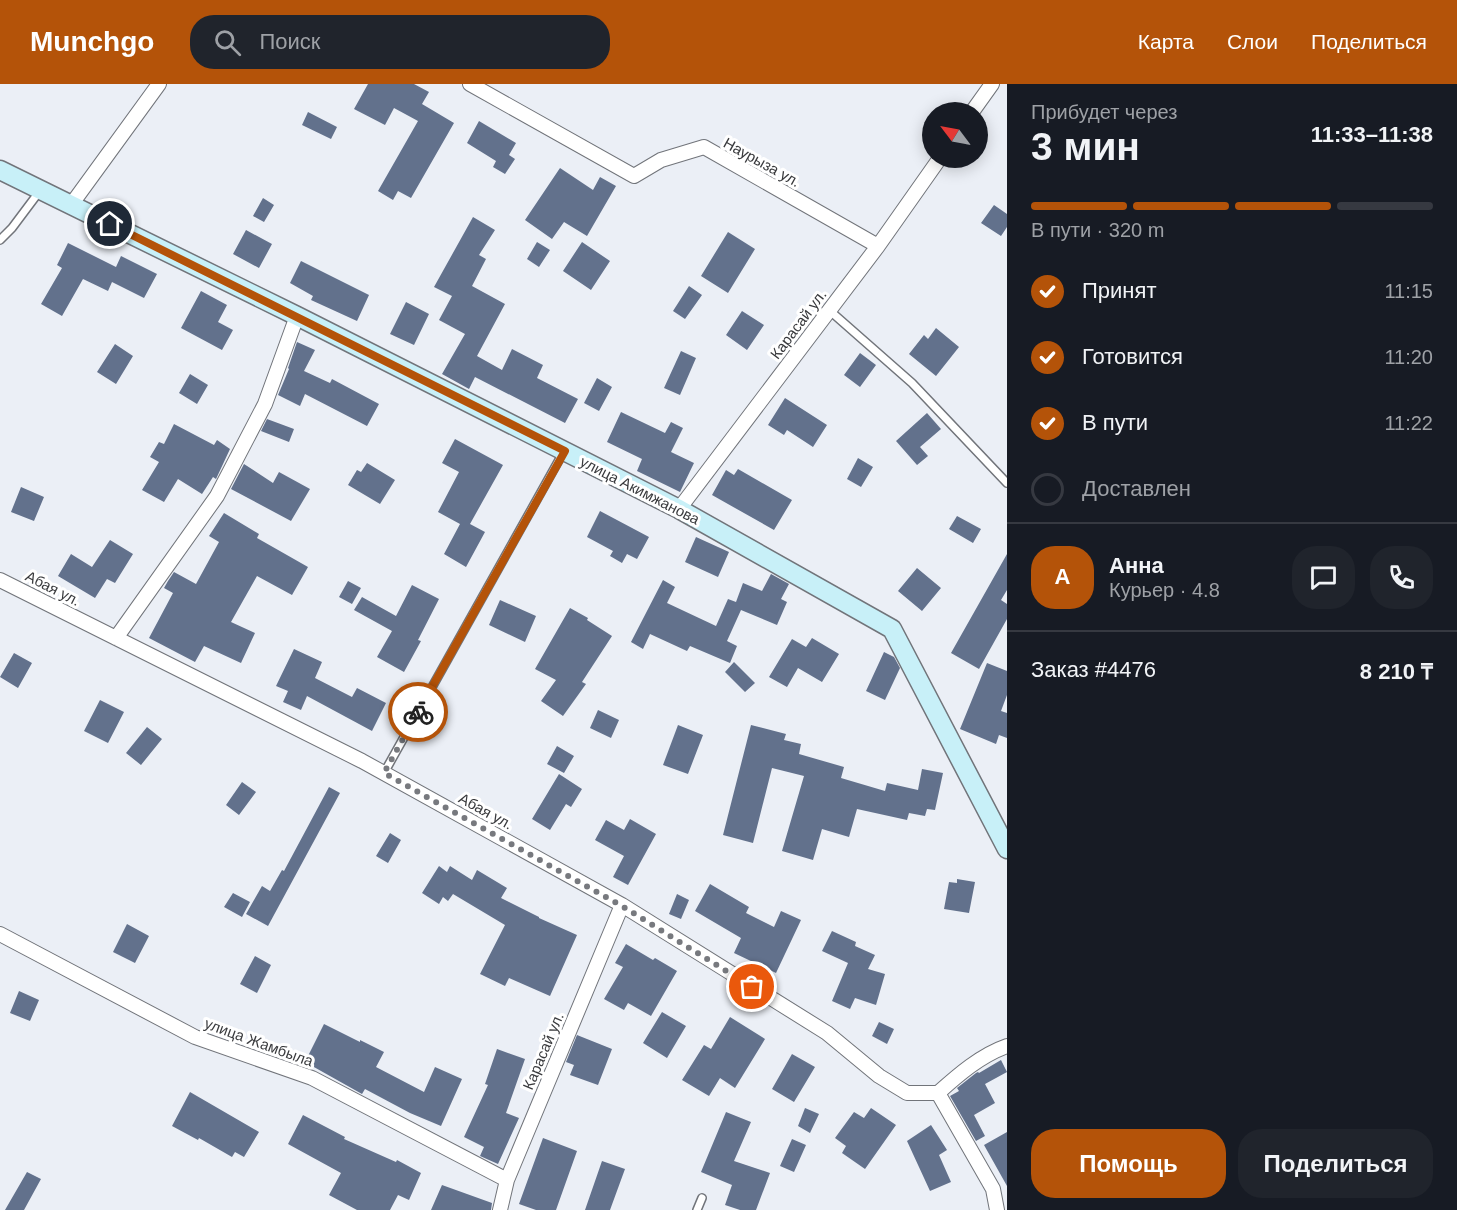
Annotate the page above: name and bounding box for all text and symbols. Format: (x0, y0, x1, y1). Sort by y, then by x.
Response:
search box (190, 15, 610, 69)
text: Munchgo (30, 26, 154, 57)
icon: search (211, 26, 244, 59)
text: Поиск (259, 29, 320, 54)
text: Карта (1138, 30, 1194, 53)
text: Слои (1227, 30, 1278, 53)
text: Поделиться (1311, 30, 1427, 53)
text: Прибудет через (1031, 101, 1177, 123)
north arrow (922, 102, 988, 168)
map controls (922, 102, 988, 168)
text: 11:33–11:38 (1311, 122, 1433, 147)
text: 3 мин (1031, 125, 1140, 168)
street label: Наурыза ул. (721, 134, 803, 190)
pin (84, 198, 135, 249)
icon: home (93, 207, 126, 240)
text: В пути · 320 m (1031, 219, 1164, 241)
icon: check (1031, 275, 1064, 308)
text: Принят (1082, 278, 1156, 303)
text: 11:15 (1384, 280, 1433, 302)
street label: Карасай ул. (766, 286, 830, 362)
icon: check (1031, 341, 1064, 374)
text: Готовится (1082, 344, 1183, 369)
text: 11:20 (1384, 346, 1433, 368)
icon: check (1031, 407, 1064, 440)
text: В пути (1082, 410, 1148, 435)
text: 11:22 (1384, 412, 1433, 434)
street label: улица Акимжанова (577, 453, 703, 528)
text: Доставлен (1082, 476, 1191, 501)
button: chat (1292, 546, 1355, 609)
button: phone (1370, 546, 1433, 609)
text: Анна (1109, 553, 1164, 578)
text: А (1055, 564, 1070, 589)
street label: Абая ул. (23, 567, 83, 609)
text: Курьер · 4.8 (1109, 579, 1220, 601)
text: Заказ #4476 (1031, 657, 1156, 682)
text: 8 210 ₸ (1360, 659, 1433, 684)
courier (388, 682, 448, 742)
icon: bike (402, 696, 435, 729)
street label: Абая ул. (456, 789, 516, 833)
pin (726, 961, 777, 1012)
icon: bag (735, 970, 768, 1003)
street label: Карасай ул. (519, 1010, 567, 1092)
street label: улица Жамбыла (202, 1014, 316, 1070)
button: Помощь (1031, 1129, 1226, 1198)
button: Поделиться (1238, 1129, 1433, 1198)

